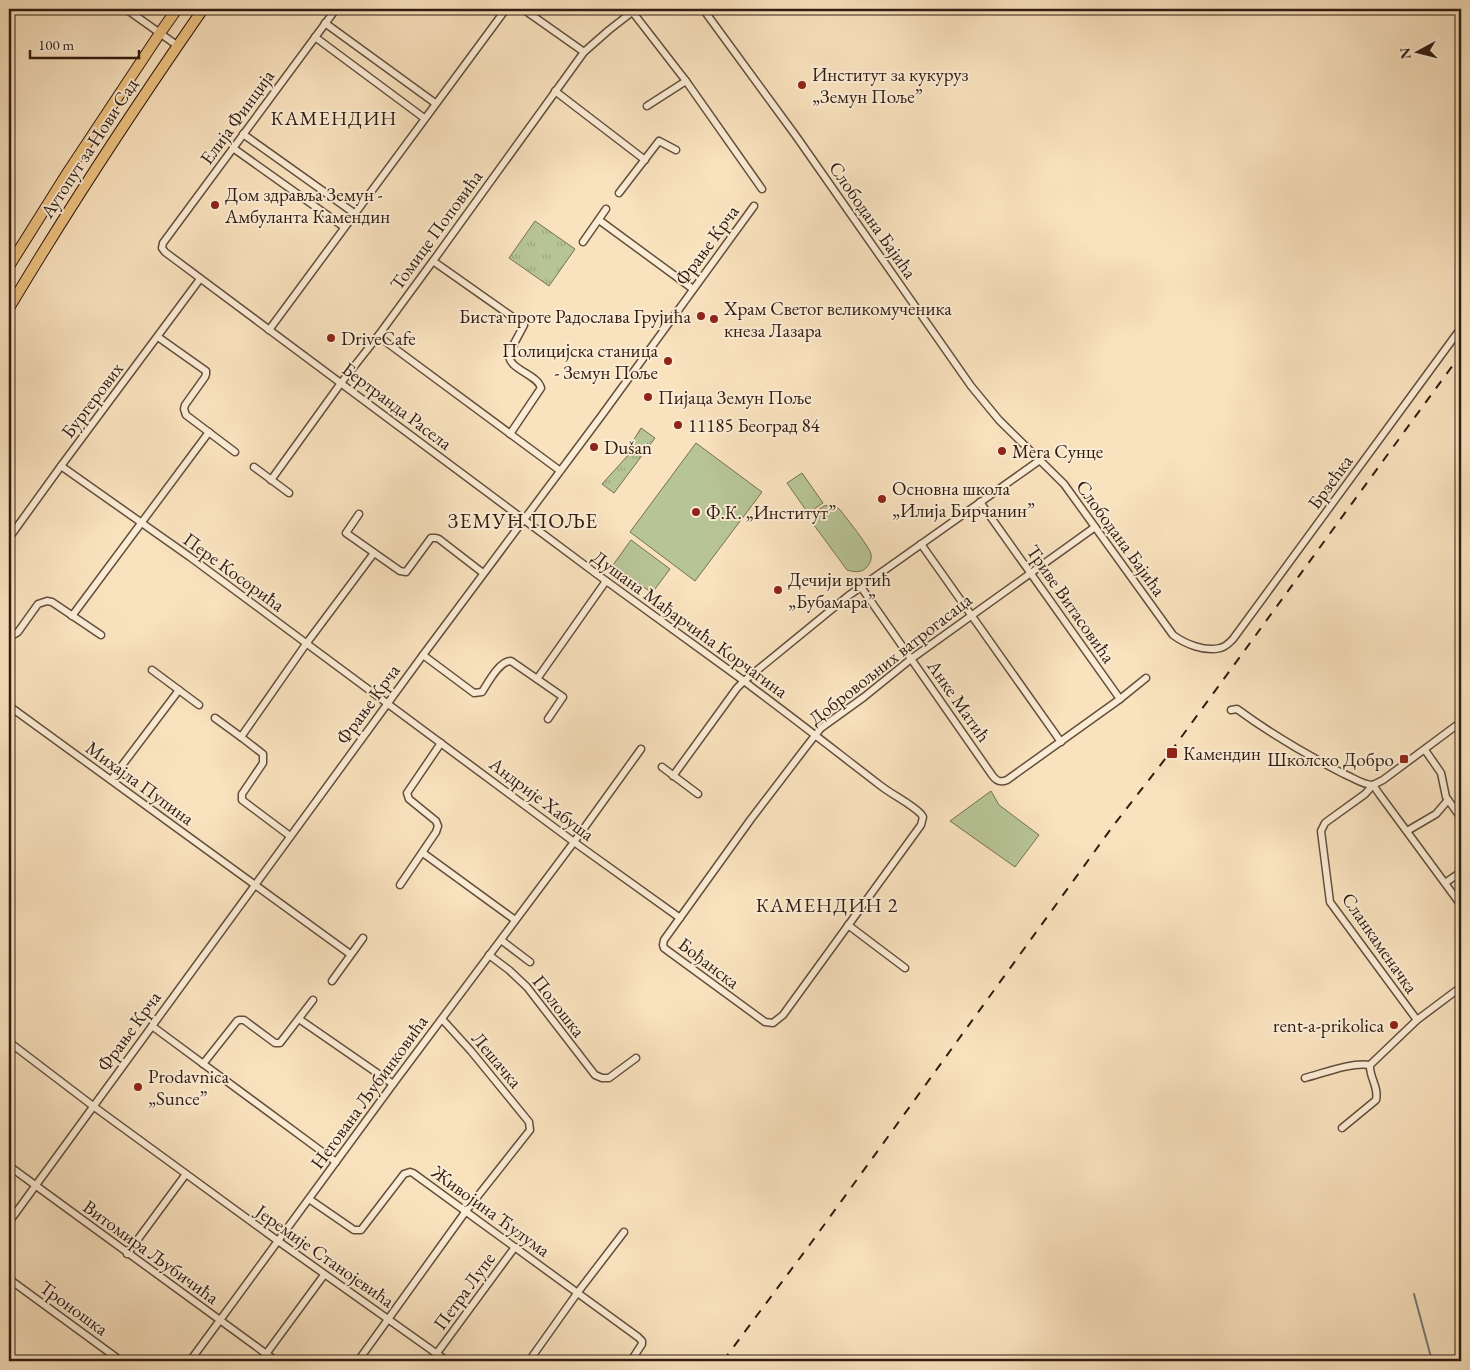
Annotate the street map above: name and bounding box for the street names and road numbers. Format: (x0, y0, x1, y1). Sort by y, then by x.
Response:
street label: Елија Финција (194, 64, 280, 170)
street label: Аутопут за Нови Сад (34, 73, 144, 224)
street label: Слободана Бајића (823, 156, 923, 284)
street label: Томице Поповића (384, 165, 488, 295)
street label: Фрање Крча (669, 199, 745, 290)
street label: Бургерових (55, 356, 129, 443)
street label: Бертранда Расела (337, 356, 457, 456)
street label: Брзећка (1302, 449, 1358, 514)
street label: Слободана Бајића (1070, 475, 1172, 601)
street label: Пере Косорића (178, 527, 290, 618)
street label: Триве Витасовића (1021, 540, 1121, 668)
street label: Душана Мађарчића Корчагина (587, 544, 793, 704)
street label: Добровољних ватрогасаца (803, 587, 977, 731)
street label: Анке Матић (921, 654, 997, 747)
street label: Фрање Крча (330, 658, 406, 749)
street label: Михајла Пупина (81, 735, 200, 831)
street label: Андрије Хабуша (484, 751, 600, 847)
street label: Сланкаменачка (1336, 888, 1424, 999)
street label: Бођанска (673, 932, 745, 995)
street label: Полошка (527, 970, 591, 1043)
street label: Фрање Крча (91, 985, 167, 1076)
street label: Негована Љубинковића (305, 1010, 434, 1174)
street label: Лешачка (466, 1027, 528, 1094)
street label: Живојина Ћулума (426, 1159, 556, 1263)
street label: Витомира Љубичића (78, 1194, 224, 1310)
street label: Јеремије Станојевића (249, 1198, 400, 1313)
street label: Петра Лупе (427, 1247, 501, 1335)
street label: Троношка (35, 1275, 114, 1342)

